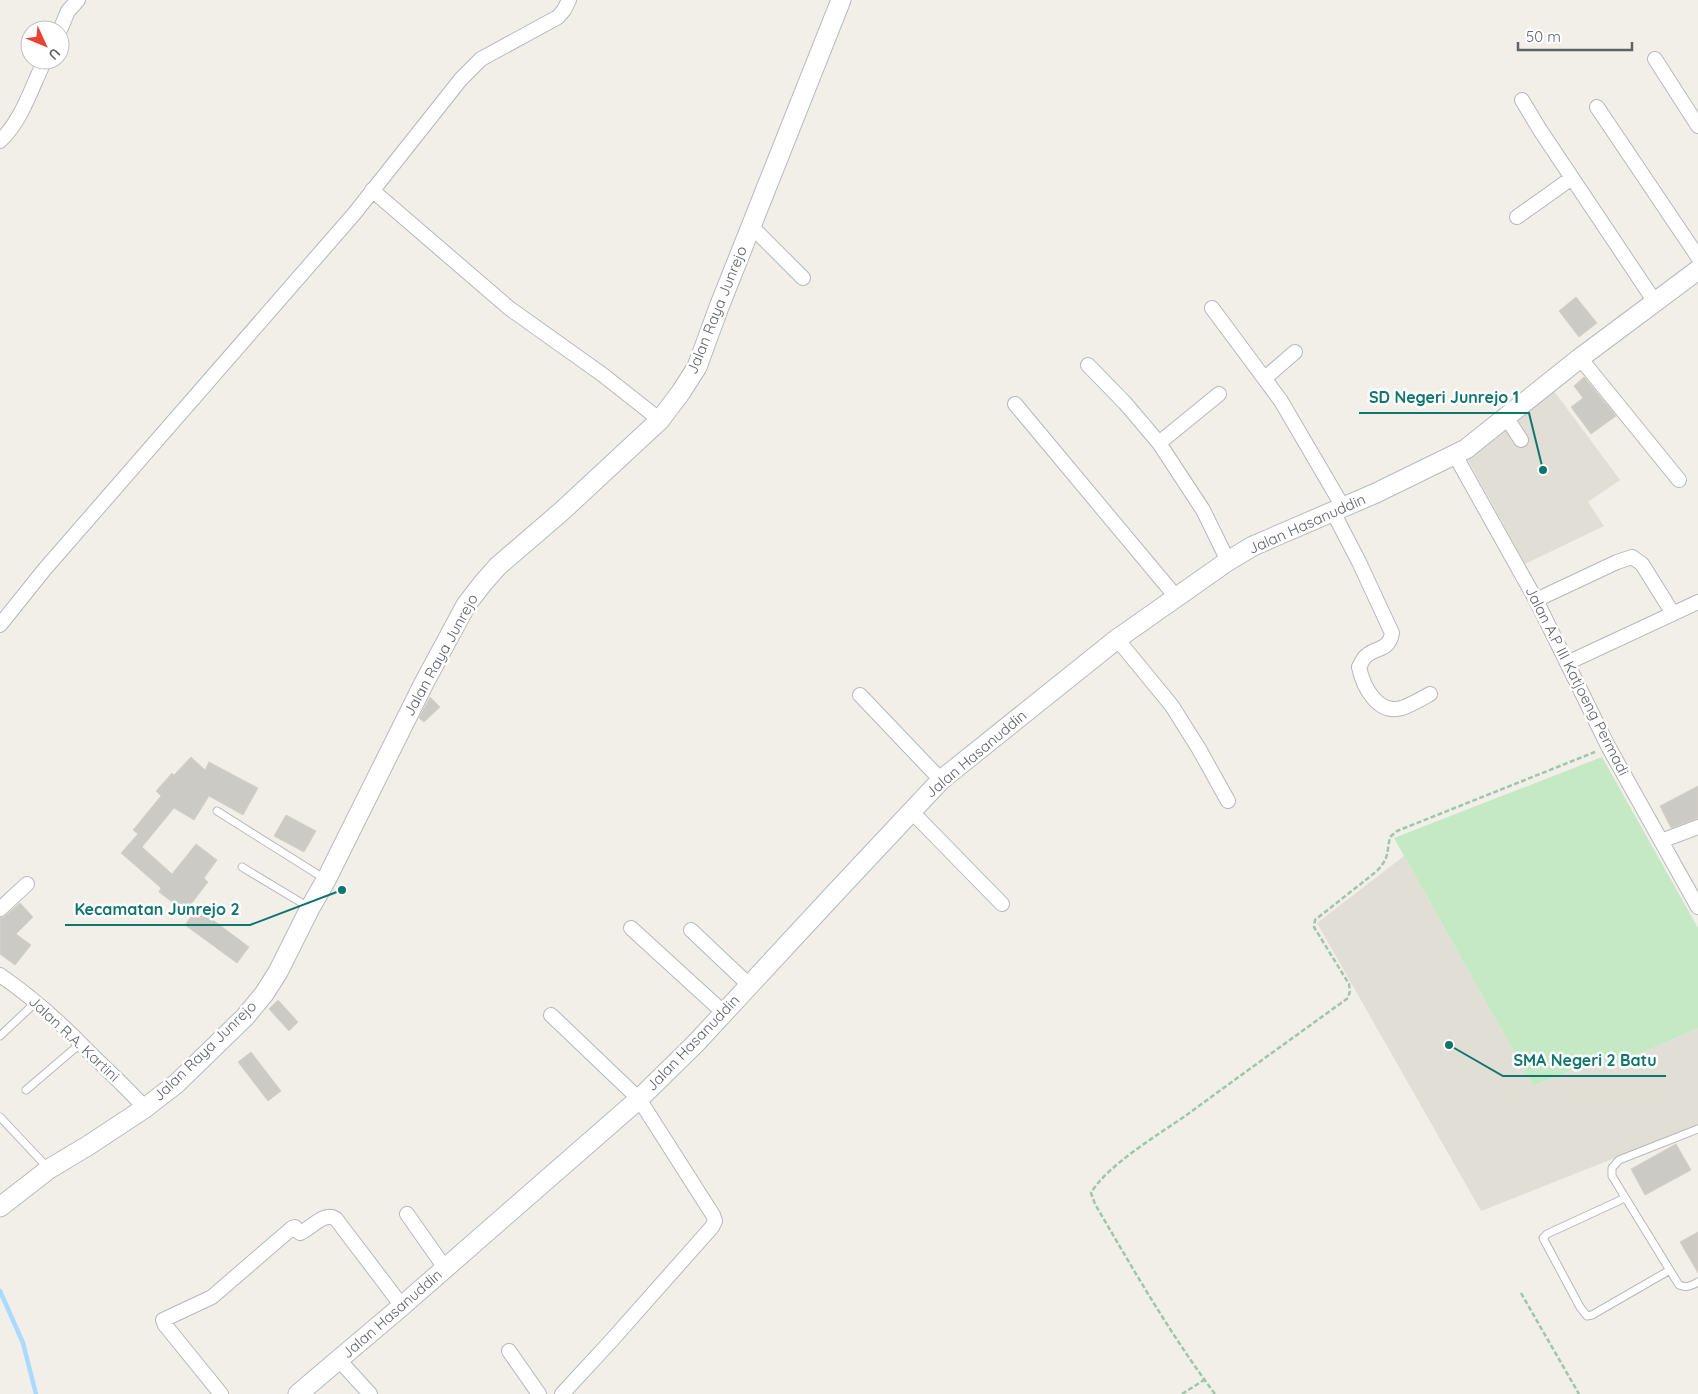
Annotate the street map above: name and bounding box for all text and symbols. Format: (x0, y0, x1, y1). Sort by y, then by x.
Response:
north arrow (20, 20, 70, 70)
scale bar (1518, 20, 1632, 52)
text: 50 m (1526, 27, 1561, 46)
text: U (44, 44, 64, 64)
street label: Jalan Raya Junrejo (682, 243, 751, 377)
callout: SD Negeri Junrejo 1 (1359, 382, 1529, 413)
text: SD Negeri Junrejo 1 (1369, 387, 1519, 407)
street label: Jalan Hasanuddin (1245, 489, 1368, 558)
street label: Jalan A.P III Katjoeng Permadi (1521, 583, 1634, 779)
street label: Jalan Raya Junrejo (399, 590, 482, 719)
street label: Jalan Hasanuddin (921, 706, 1030, 802)
callout: Kecamatan Junrejo 2 (65, 894, 250, 925)
text: Kecamatan Junrejo 2 (74, 899, 240, 919)
street label: Jalan Hasanuddin (642, 991, 743, 1095)
street label: Jalan R.A. Kartini (25, 992, 124, 1086)
street label: Jalan Raya Junrejo (149, 996, 260, 1105)
callout: SMA Negeri 2 Batu (1503, 1045, 1666, 1076)
text: SMA Negeri 2 Batu (1513, 1050, 1657, 1070)
street label: Jalan Hasanuddin (338, 1265, 446, 1362)

